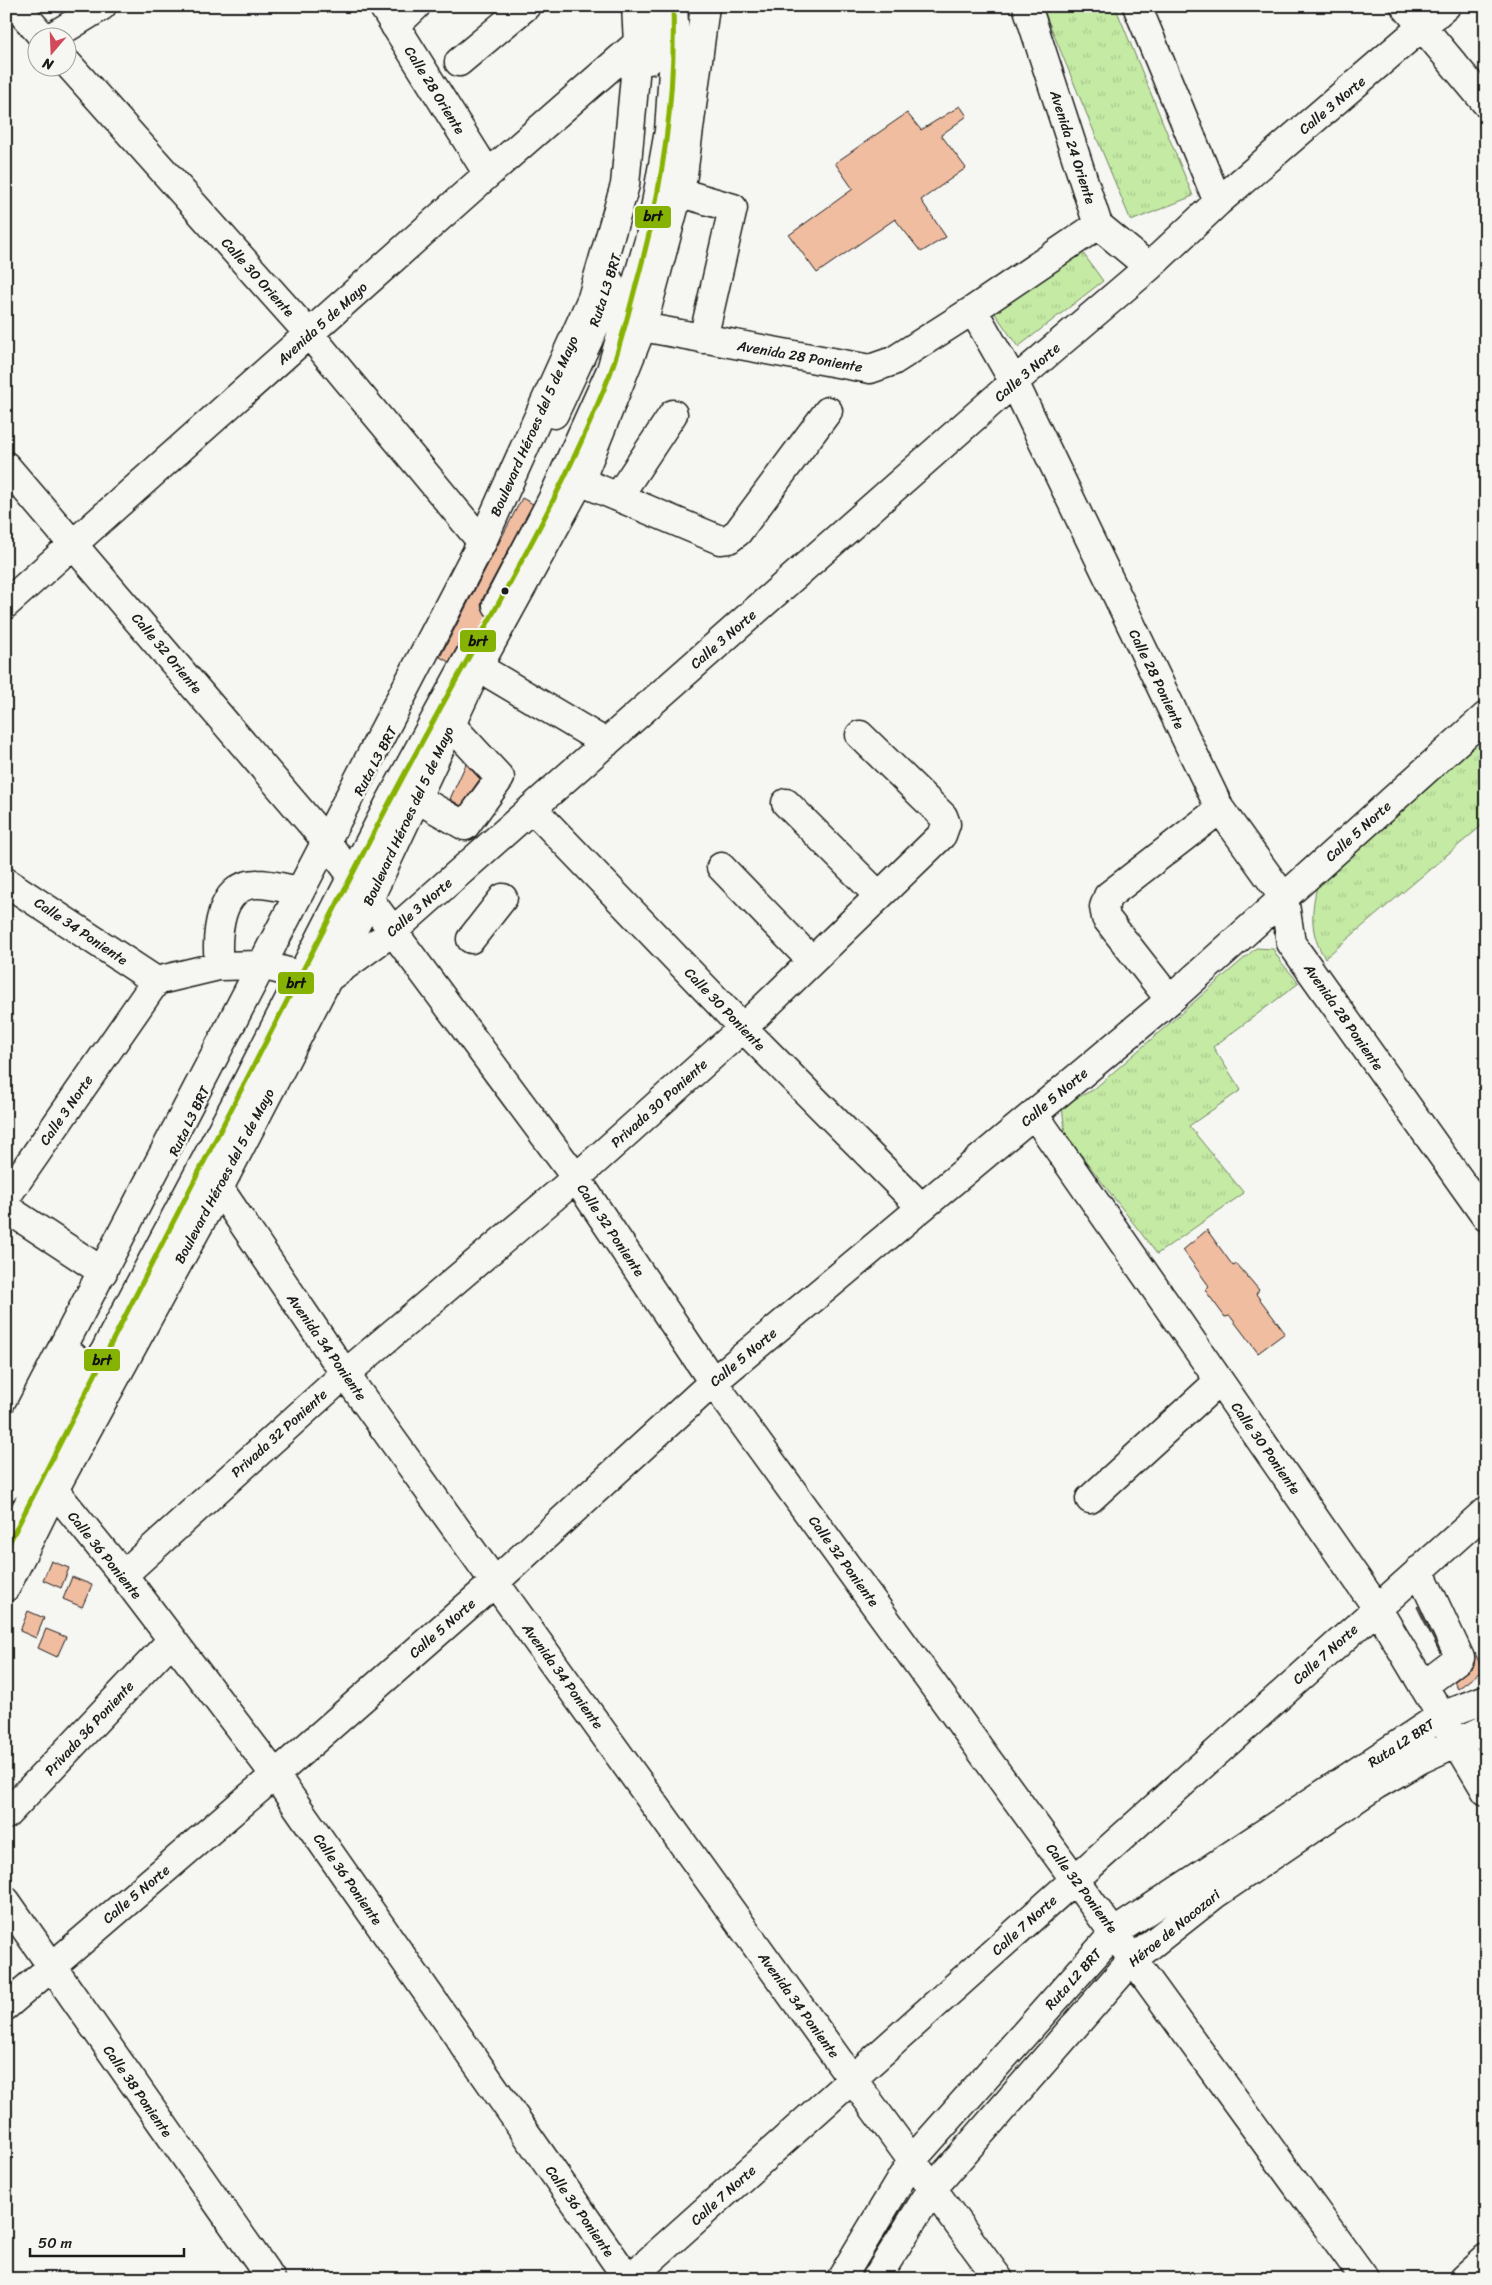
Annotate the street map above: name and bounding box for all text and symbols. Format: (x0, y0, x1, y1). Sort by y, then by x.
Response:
north arrow (28, 28, 78, 78)
street label: Calle 28 Oriente (397, 41, 472, 140)
text: N (39, 50, 58, 78)
street label: Calle 3 Norte (1293, 70, 1372, 141)
street label: Avenida 24 Oriente (1042, 86, 1103, 208)
text: brt (642, 204, 664, 229)
line badge: brt (634, 205, 672, 229)
street label: Calle 30 Oriente (215, 232, 301, 323)
street label: Ruta L3 BRT (582, 249, 630, 330)
street label: Avenida 5 de Mayo (270, 275, 374, 372)
street label: Boulevard Héroes del 5 de Mayo (483, 332, 586, 521)
street label: Avenida 28 Poniente (734, 333, 864, 380)
street label: Calle 3 Norte (988, 336, 1066, 409)
unlabelled marker (500, 586, 510, 596)
street label: Calle 3 Norte (684, 603, 762, 676)
street label: Calle 32 Oriente (125, 607, 208, 700)
street label: Calle 28 Poniente (1121, 625, 1192, 734)
line badge: brt (459, 629, 497, 653)
text: brt (467, 629, 489, 654)
street label: Ruta L3 BRT (347, 721, 405, 800)
street label: Boulevard Héroes del 5 de Mayo (356, 722, 461, 910)
street label: Calle 5 Norte (1319, 794, 1397, 868)
street label: Calle 3 Norte (380, 871, 458, 944)
street label: Calle 34 Poniente (29, 891, 133, 972)
street label: Avenida 28 Poniente (1296, 957, 1390, 1076)
street label: Calle 30 Poniente (678, 962, 772, 1057)
line badge: brt (277, 971, 315, 995)
text: brt (285, 971, 307, 996)
street label: Privada 30 Poniente (605, 1053, 714, 1154)
street label: Calle 5 Norte (1015, 1061, 1094, 1133)
street label: Calle 3 Norte (33, 1070, 100, 1151)
street label: Ruta L3 BRT (162, 1080, 218, 1161)
street label: Boulevard Héroes del 5 de Mayo (167, 1084, 281, 1269)
street label: Calle 32 Poniente (570, 1179, 651, 1282)
street label: Avenida 34 Poniente (279, 1287, 373, 1406)
street label: Calle 5 Norte (704, 1321, 783, 1393)
line badge: brt (83, 1348, 121, 1372)
text: brt (91, 1348, 113, 1373)
street label: Privada 32 Poniente (225, 1383, 333, 1484)
street label: Calle 30 Poniente (1224, 1397, 1307, 1500)
street label: Calle 36 Poniente (61, 1506, 148, 1605)
street label: Calle 32 Poniente (802, 1510, 886, 1613)
street label: Calle 5 Norte (403, 1592, 482, 1665)
street label: Avenida 34 Poniente (515, 1617, 610, 1735)
street label: Calle 7 Norte (1287, 1618, 1364, 1691)
street label: Privada 36 Poniente (38, 1675, 140, 1782)
street label: Ruta L2 BRT (1363, 1711, 1441, 1775)
street label: Calle 36 Poniente (306, 1828, 389, 1931)
street label: Calle 32 Poniente (1039, 1838, 1124, 1939)
street label: Calle 5 Norte (97, 1858, 176, 1930)
street label: Héroe de Nacozari (1123, 1883, 1227, 1974)
street label: Calle 7 Norte (986, 1889, 1063, 1962)
street label: Ruta L2 BRT (1039, 1942, 1109, 2016)
street label: Avenida 34 Poniente (751, 1946, 846, 2064)
street label: Calle 38 Poniente (96, 2040, 179, 2143)
street label: Calle 7 Norte (685, 2159, 762, 2232)
street label: Calle 36 Poniente (538, 2160, 621, 2263)
scale bar (30, 2225, 184, 2257)
text: 50 m (38, 2230, 73, 2256)

